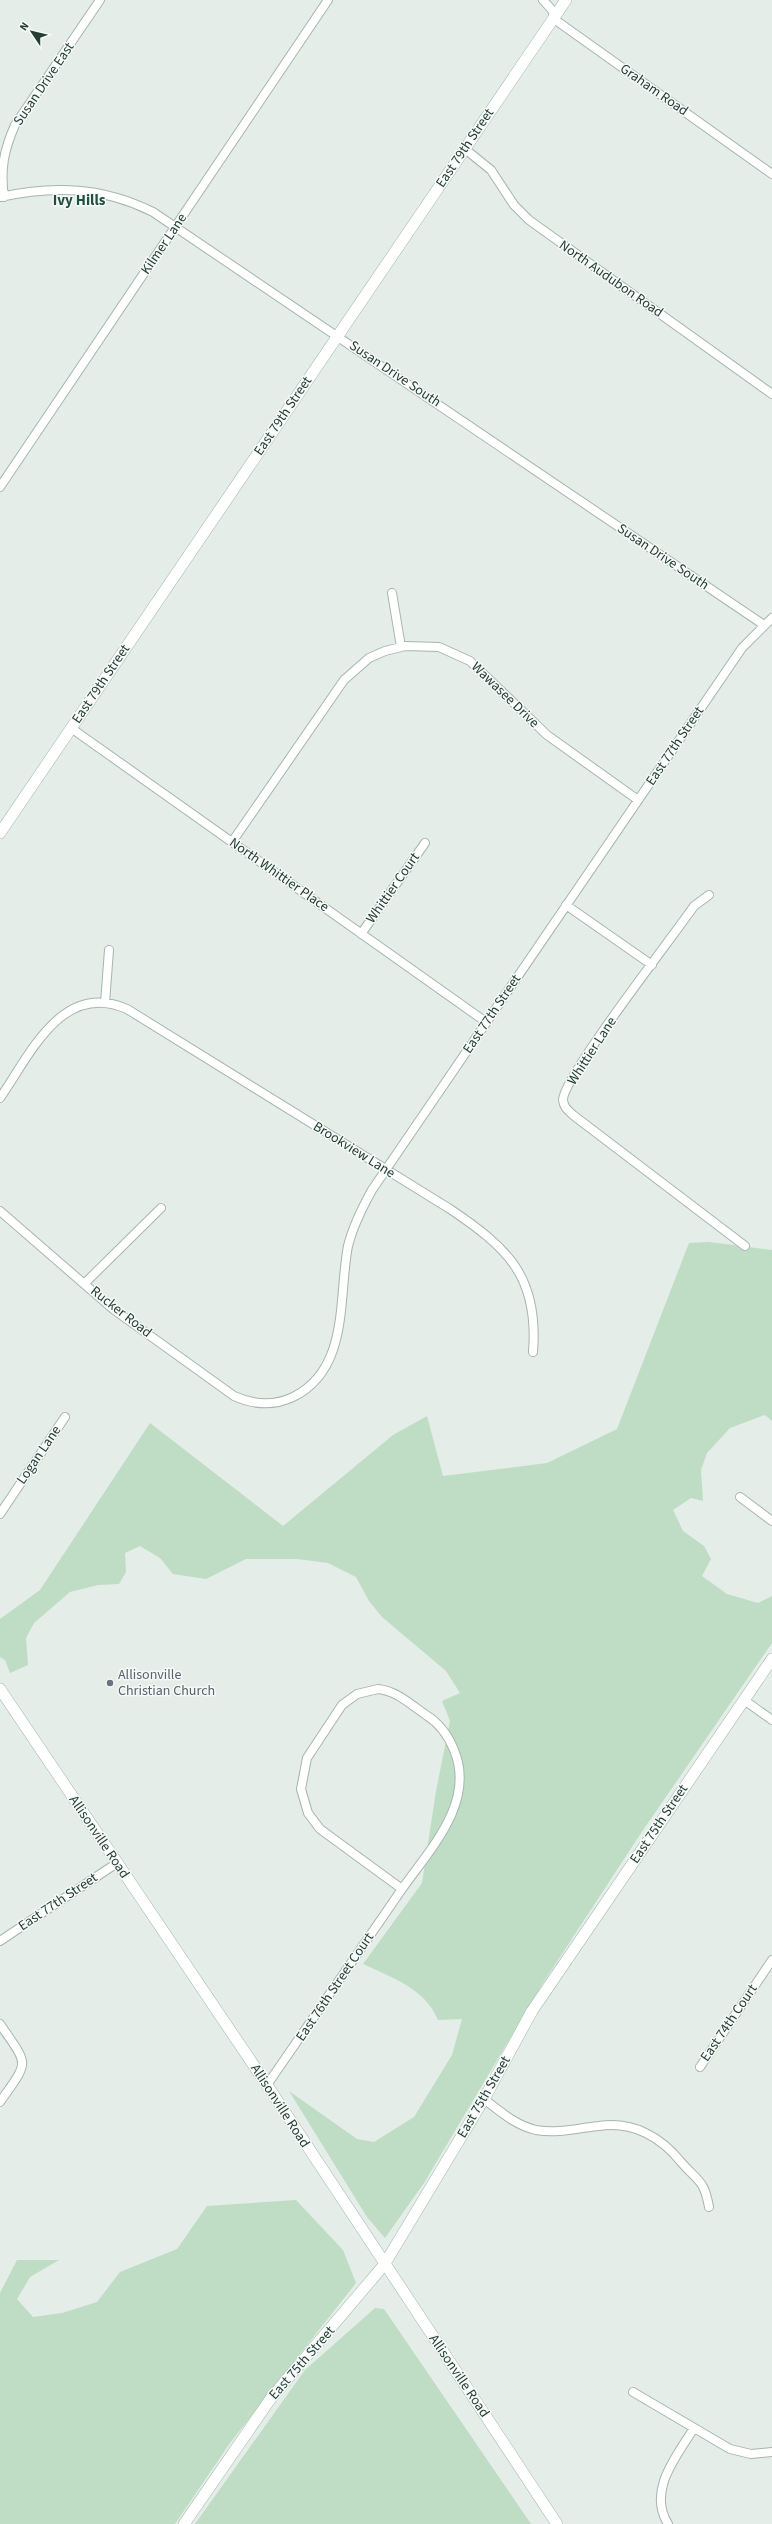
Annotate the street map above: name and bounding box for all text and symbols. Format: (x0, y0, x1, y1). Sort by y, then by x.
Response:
north arrow (12, 12, 52, 52)
text: N (16, 19, 32, 34)
street label: Susan Drive East (9, 38, 79, 130)
street label: Graham Road (616, 59, 692, 121)
street label: East 79th Street (431, 104, 499, 192)
district label: Ivy Hills (53, 190, 106, 211)
street label: Kilmer Lane (136, 209, 192, 279)
street label: North Audubon Road (555, 236, 667, 322)
street label: Susan Drive South (345, 336, 445, 412)
street label: East 79th Street (249, 372, 317, 460)
street label: Susan Drive South (613, 519, 713, 595)
street label: East 79th Street (67, 640, 135, 728)
street label: Wawasee Drive (467, 657, 544, 733)
street label: East 77th Street (641, 702, 709, 790)
street label: North Whittier Place (225, 833, 333, 917)
street label: Whittier Court (361, 848, 425, 927)
street label: East 77th Street (458, 970, 526, 1058)
street label: Whittier Lane (562, 1013, 622, 1089)
street label: Brookview Lane (309, 1117, 399, 1183)
street label: Rucker Road (86, 1282, 156, 1342)
street label: Logan Lane (12, 1422, 66, 1488)
place label: Allisonville Christian Church (118, 1665, 215, 1701)
marker: Allisonville Christian Church (105, 1678, 115, 1688)
street label: East 75th Street (625, 1780, 693, 1868)
street label: Allisonville Road (64, 1792, 134, 1882)
street label: East 77th Street (14, 1868, 102, 1936)
street label: East 76th Street Court (291, 1928, 379, 2045)
street label: East 74th Court (696, 1980, 762, 2066)
street label: East 75th Street (452, 2052, 516, 2142)
street label: Allisonville Road (245, 2060, 315, 2152)
street label: East 75th Street (264, 2322, 340, 2404)
street label: Allisonville Road (424, 2331, 494, 2421)

